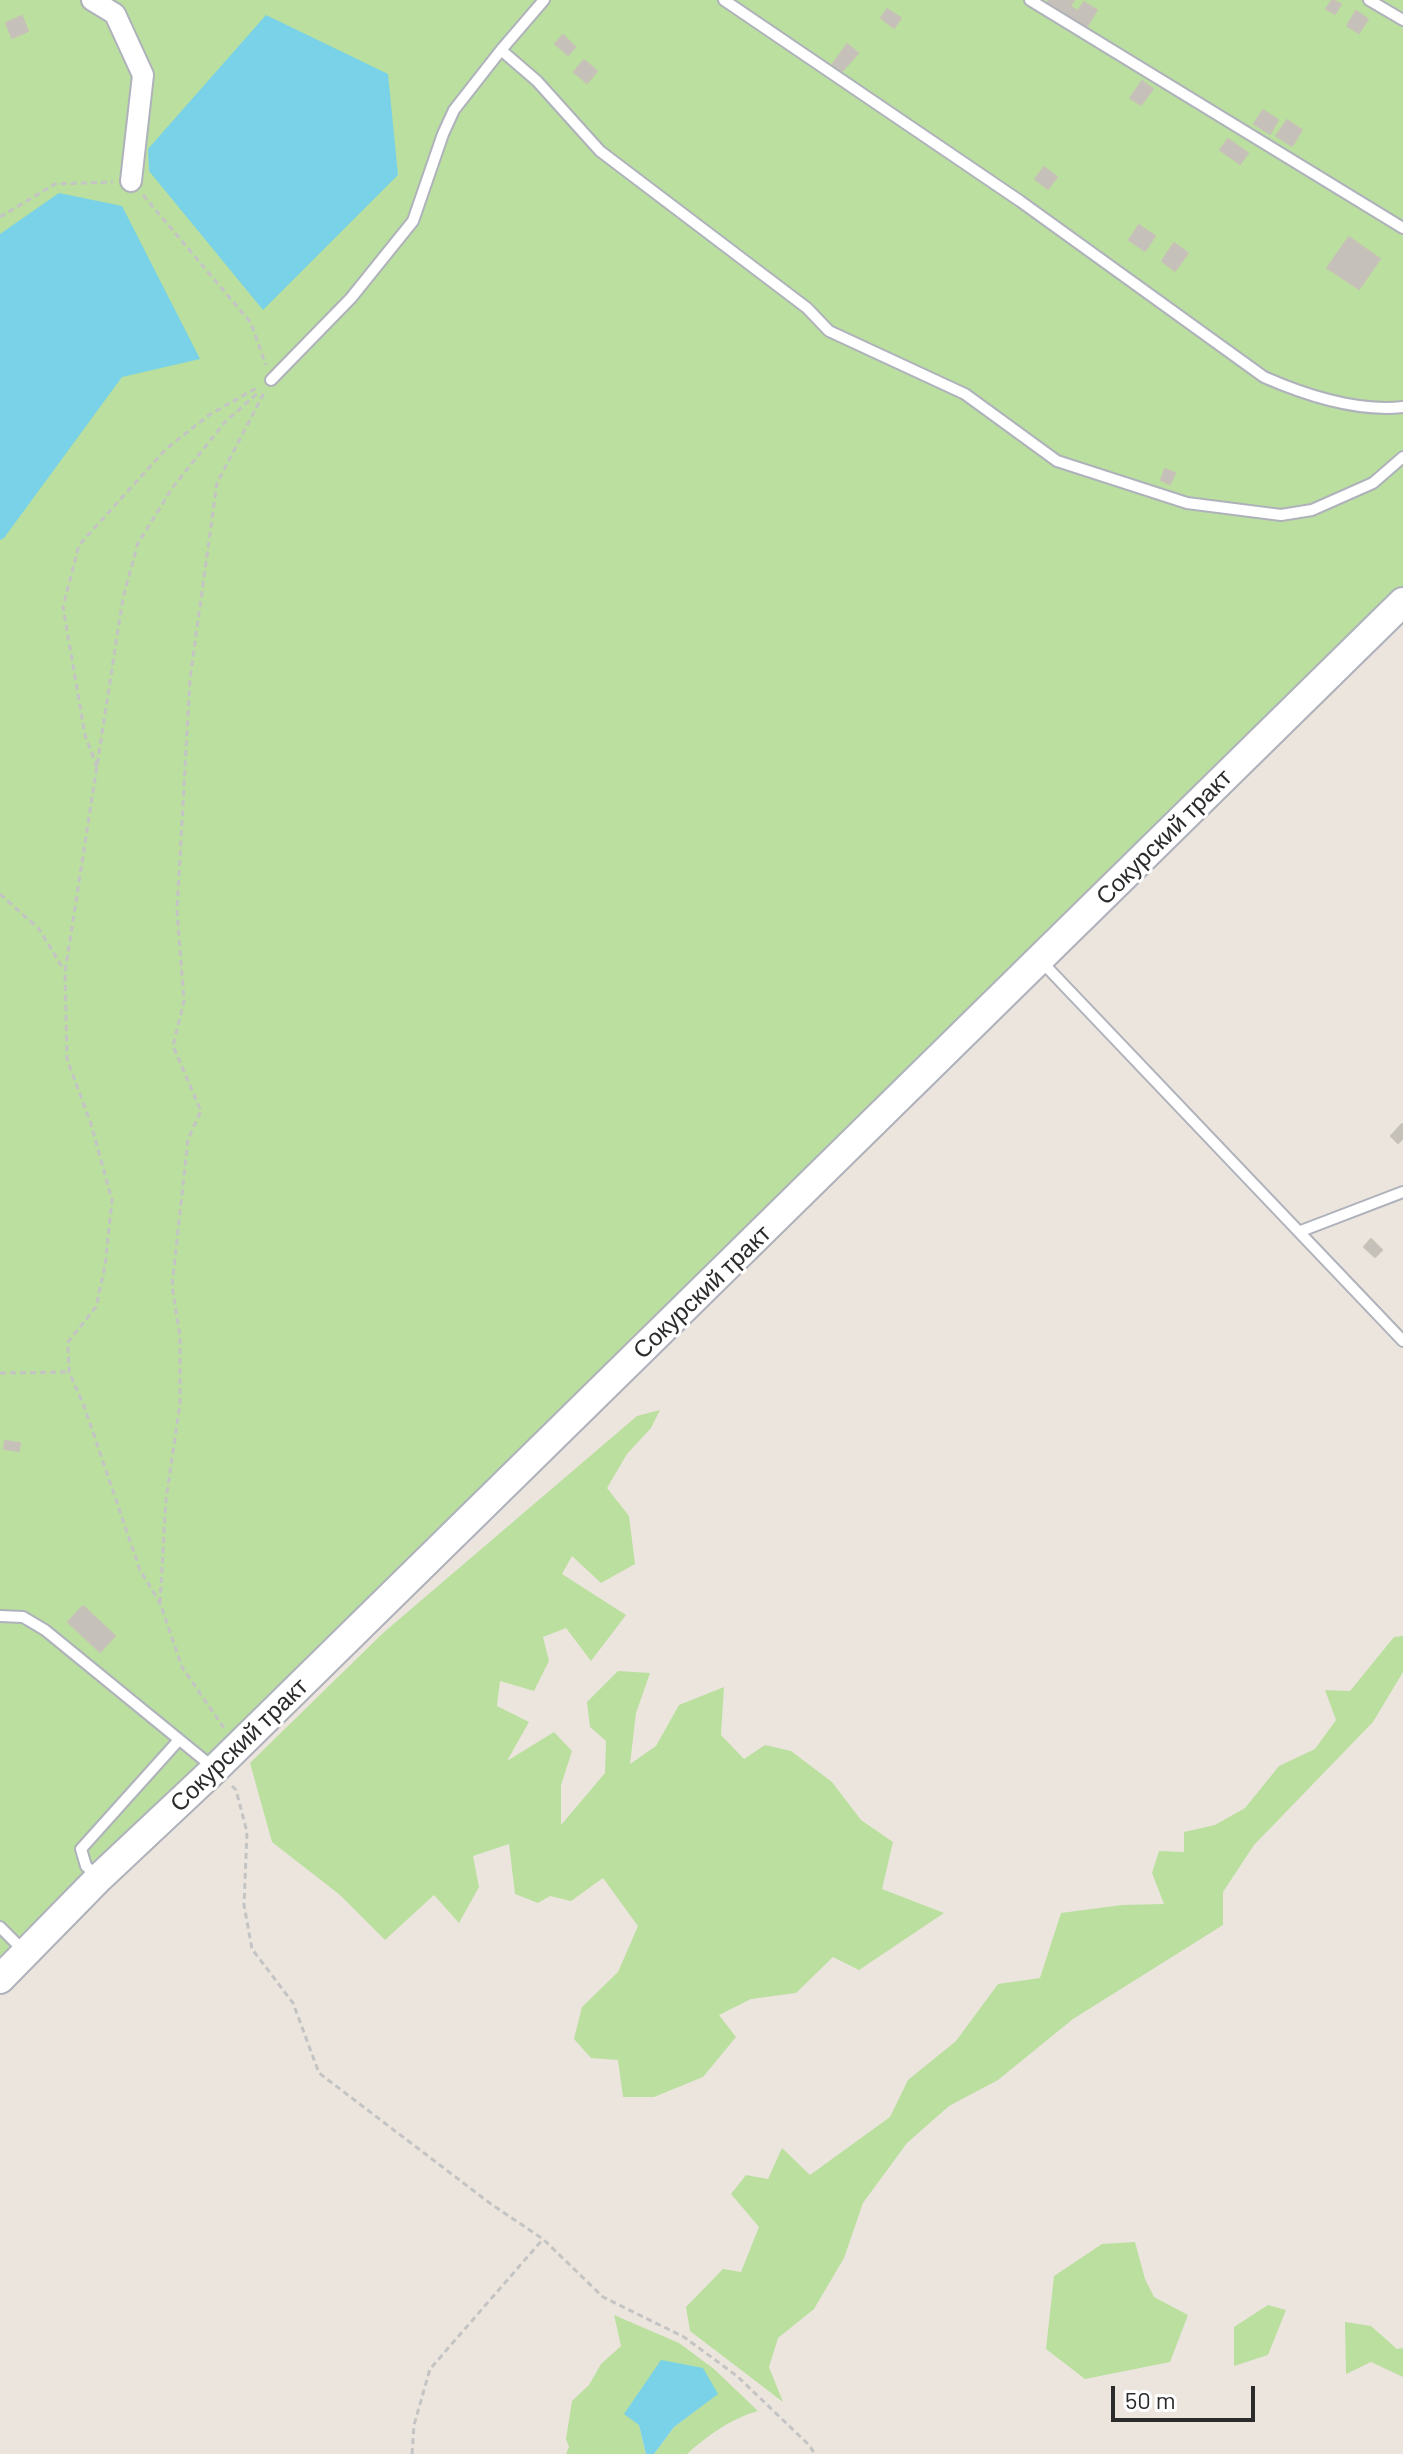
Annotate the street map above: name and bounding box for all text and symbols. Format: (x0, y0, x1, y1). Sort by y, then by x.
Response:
street label: Сокурский тракт (1090, 763, 1238, 911)
street label: Сокурский тракт (627, 1219, 777, 1365)
street label: Сокурский тракт (164, 1672, 314, 1818)
scale bar (1115, 2370, 1259, 2420)
text: 50 m (1125, 2385, 1176, 2414)

